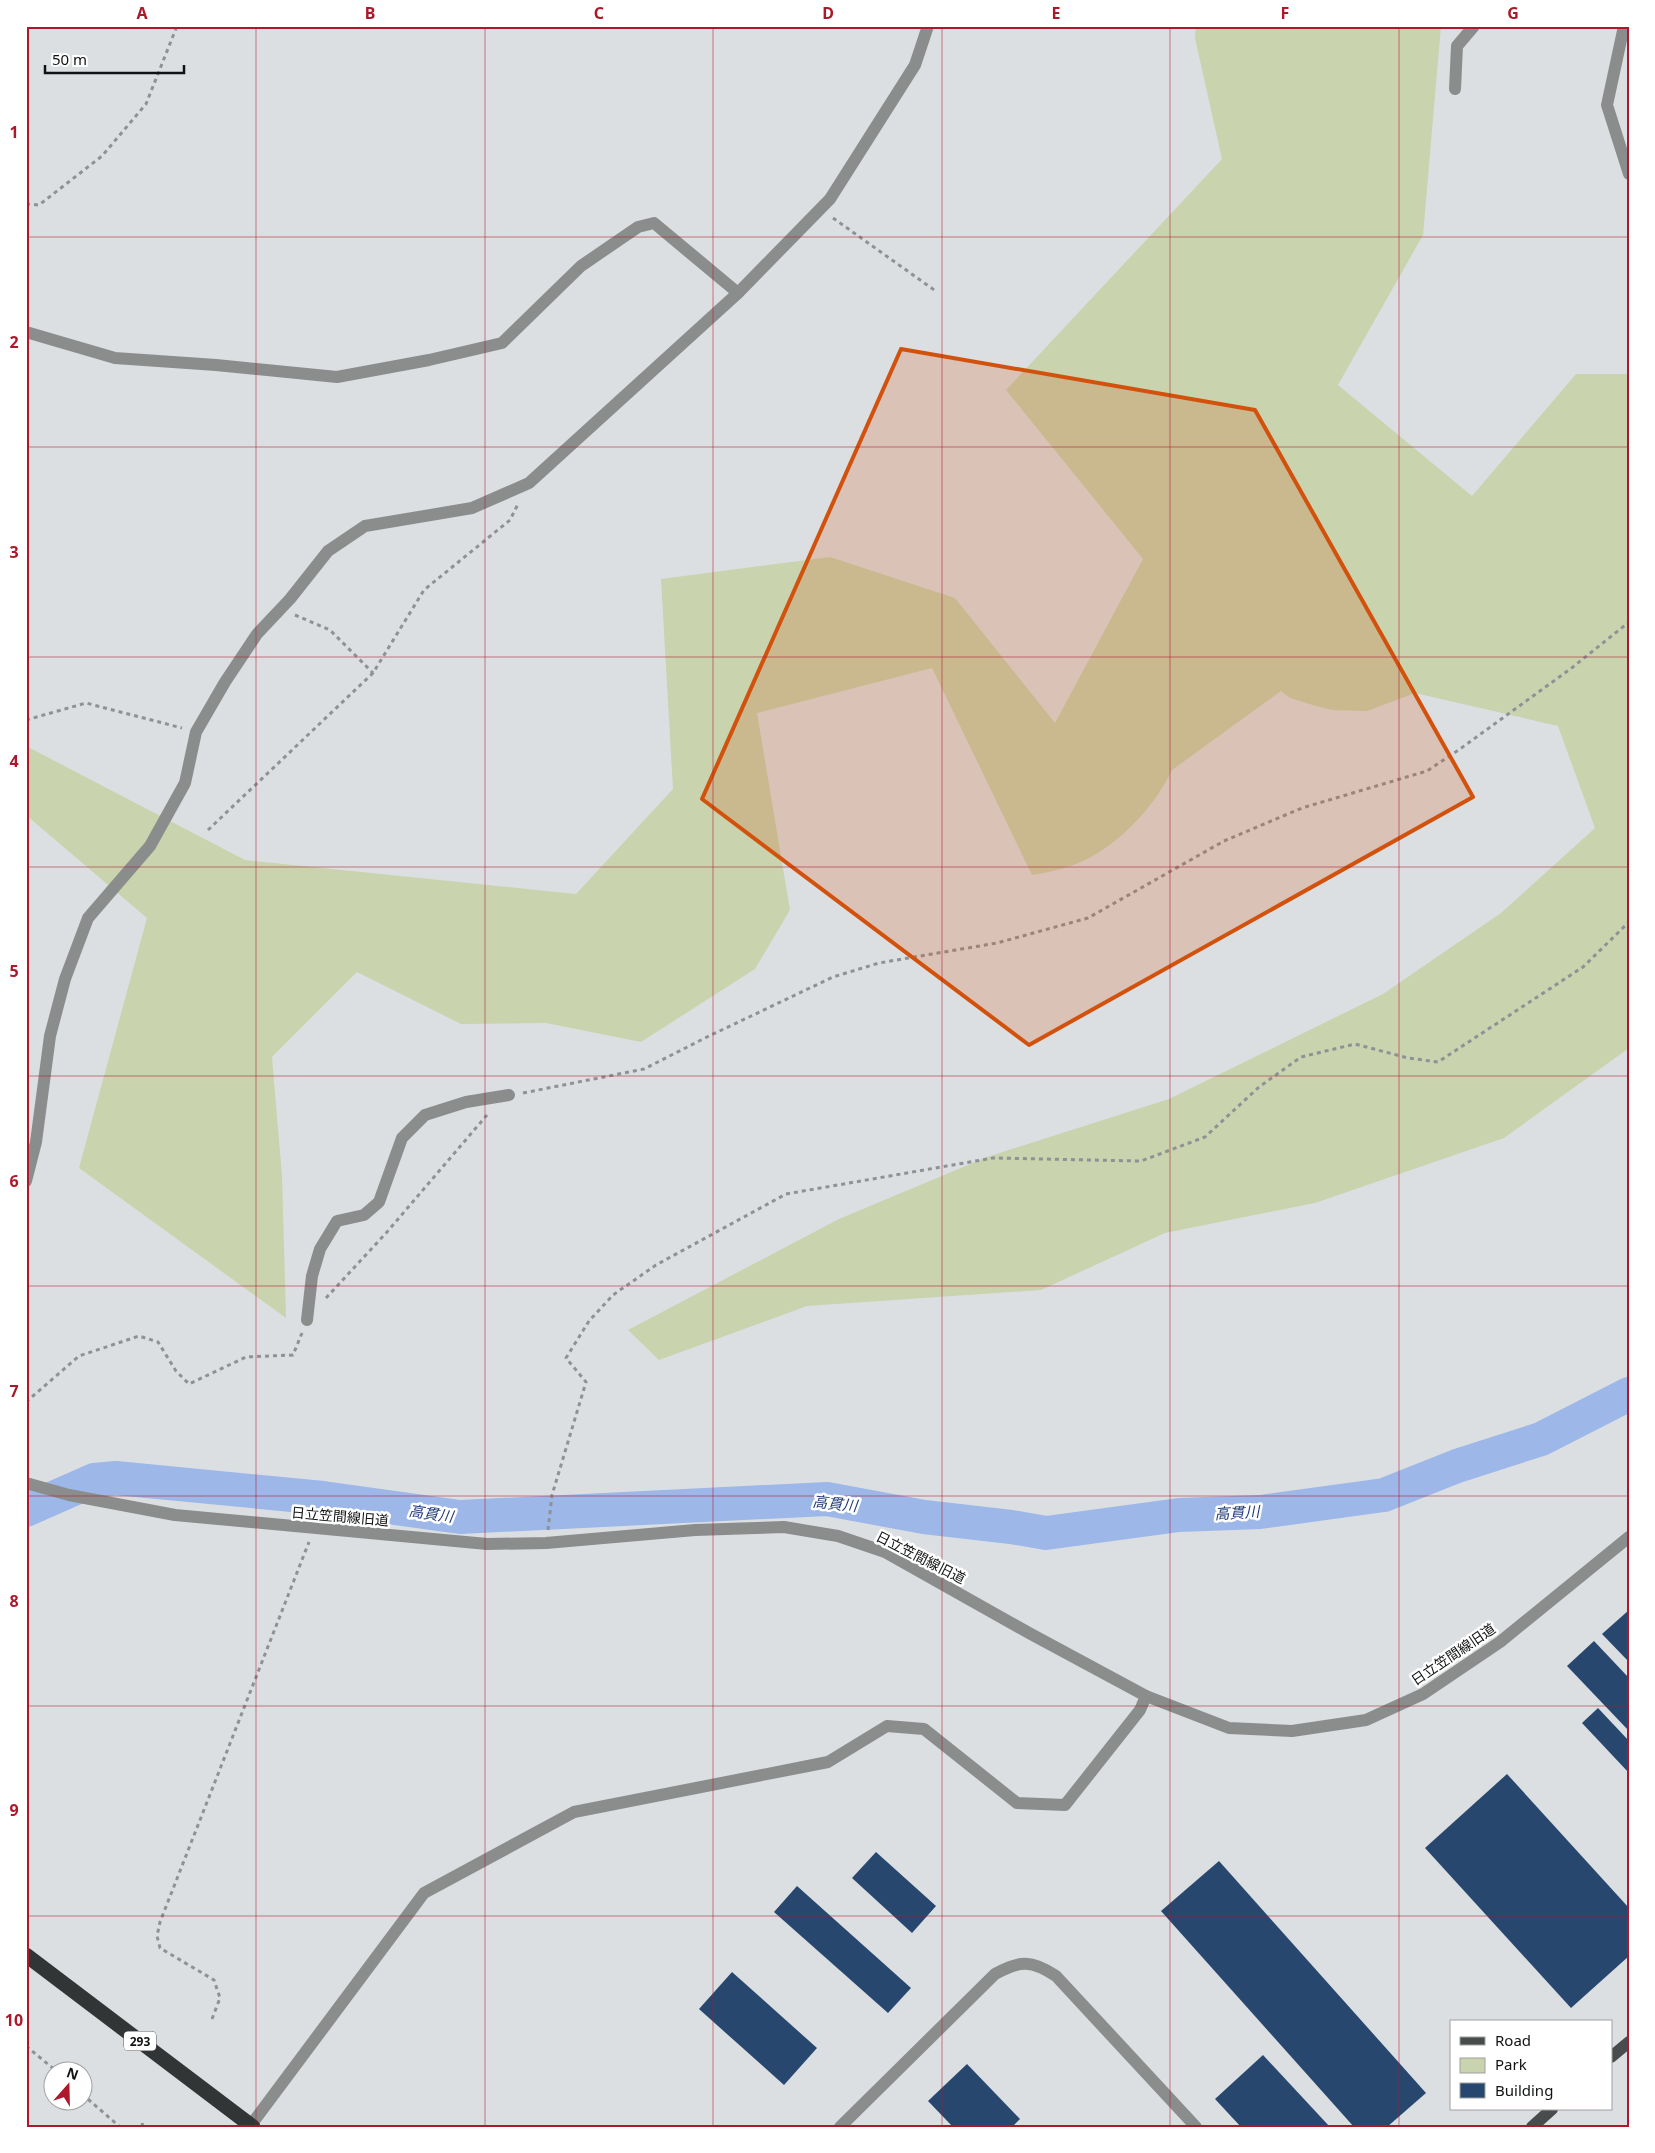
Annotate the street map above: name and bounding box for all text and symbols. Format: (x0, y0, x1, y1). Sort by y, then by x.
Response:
text: A (136, 2, 148, 24)
text: B (365, 2, 375, 24)
text: C (594, 2, 604, 24)
text: D (822, 2, 834, 24)
text: E (1052, 2, 1061, 24)
text: F (1281, 2, 1289, 24)
text: G (1507, 2, 1519, 24)
scale bar (45, 42, 184, 74)
text: 50 m (52, 49, 87, 69)
text: 1 (9, 121, 19, 143)
text: 2 (9, 331, 19, 353)
text: 3 (9, 541, 19, 563)
text: 4 (9, 750, 19, 772)
text: 5 (9, 960, 19, 982)
text: 6 (9, 1170, 19, 1192)
text: 7 (9, 1380, 19, 1402)
water label: 高貫川 (812, 1491, 860, 1516)
water label: 高貫川 (407, 1500, 457, 1526)
water label: 高貫川 (1214, 1501, 1262, 1523)
street label: 日立笠間線旧道 (290, 1502, 390, 1530)
street label: 日立笠間線旧道 (873, 1526, 969, 1588)
text: 8 (9, 1590, 19, 1612)
street label: 日立笠間線旧道 (1407, 1619, 1499, 1689)
text: 9 (9, 1799, 19, 1821)
text: 10 (5, 2009, 23, 2031)
legend (1450, 2020, 1612, 2110)
text: Road (1495, 2030, 1531, 2050)
road number: 293 (124, 2032, 156, 2050)
text: Park (1495, 2054, 1527, 2074)
north arrow (42, 2060, 92, 2110)
text: N (64, 2062, 81, 2084)
text: Building (1495, 2080, 1553, 2100)

